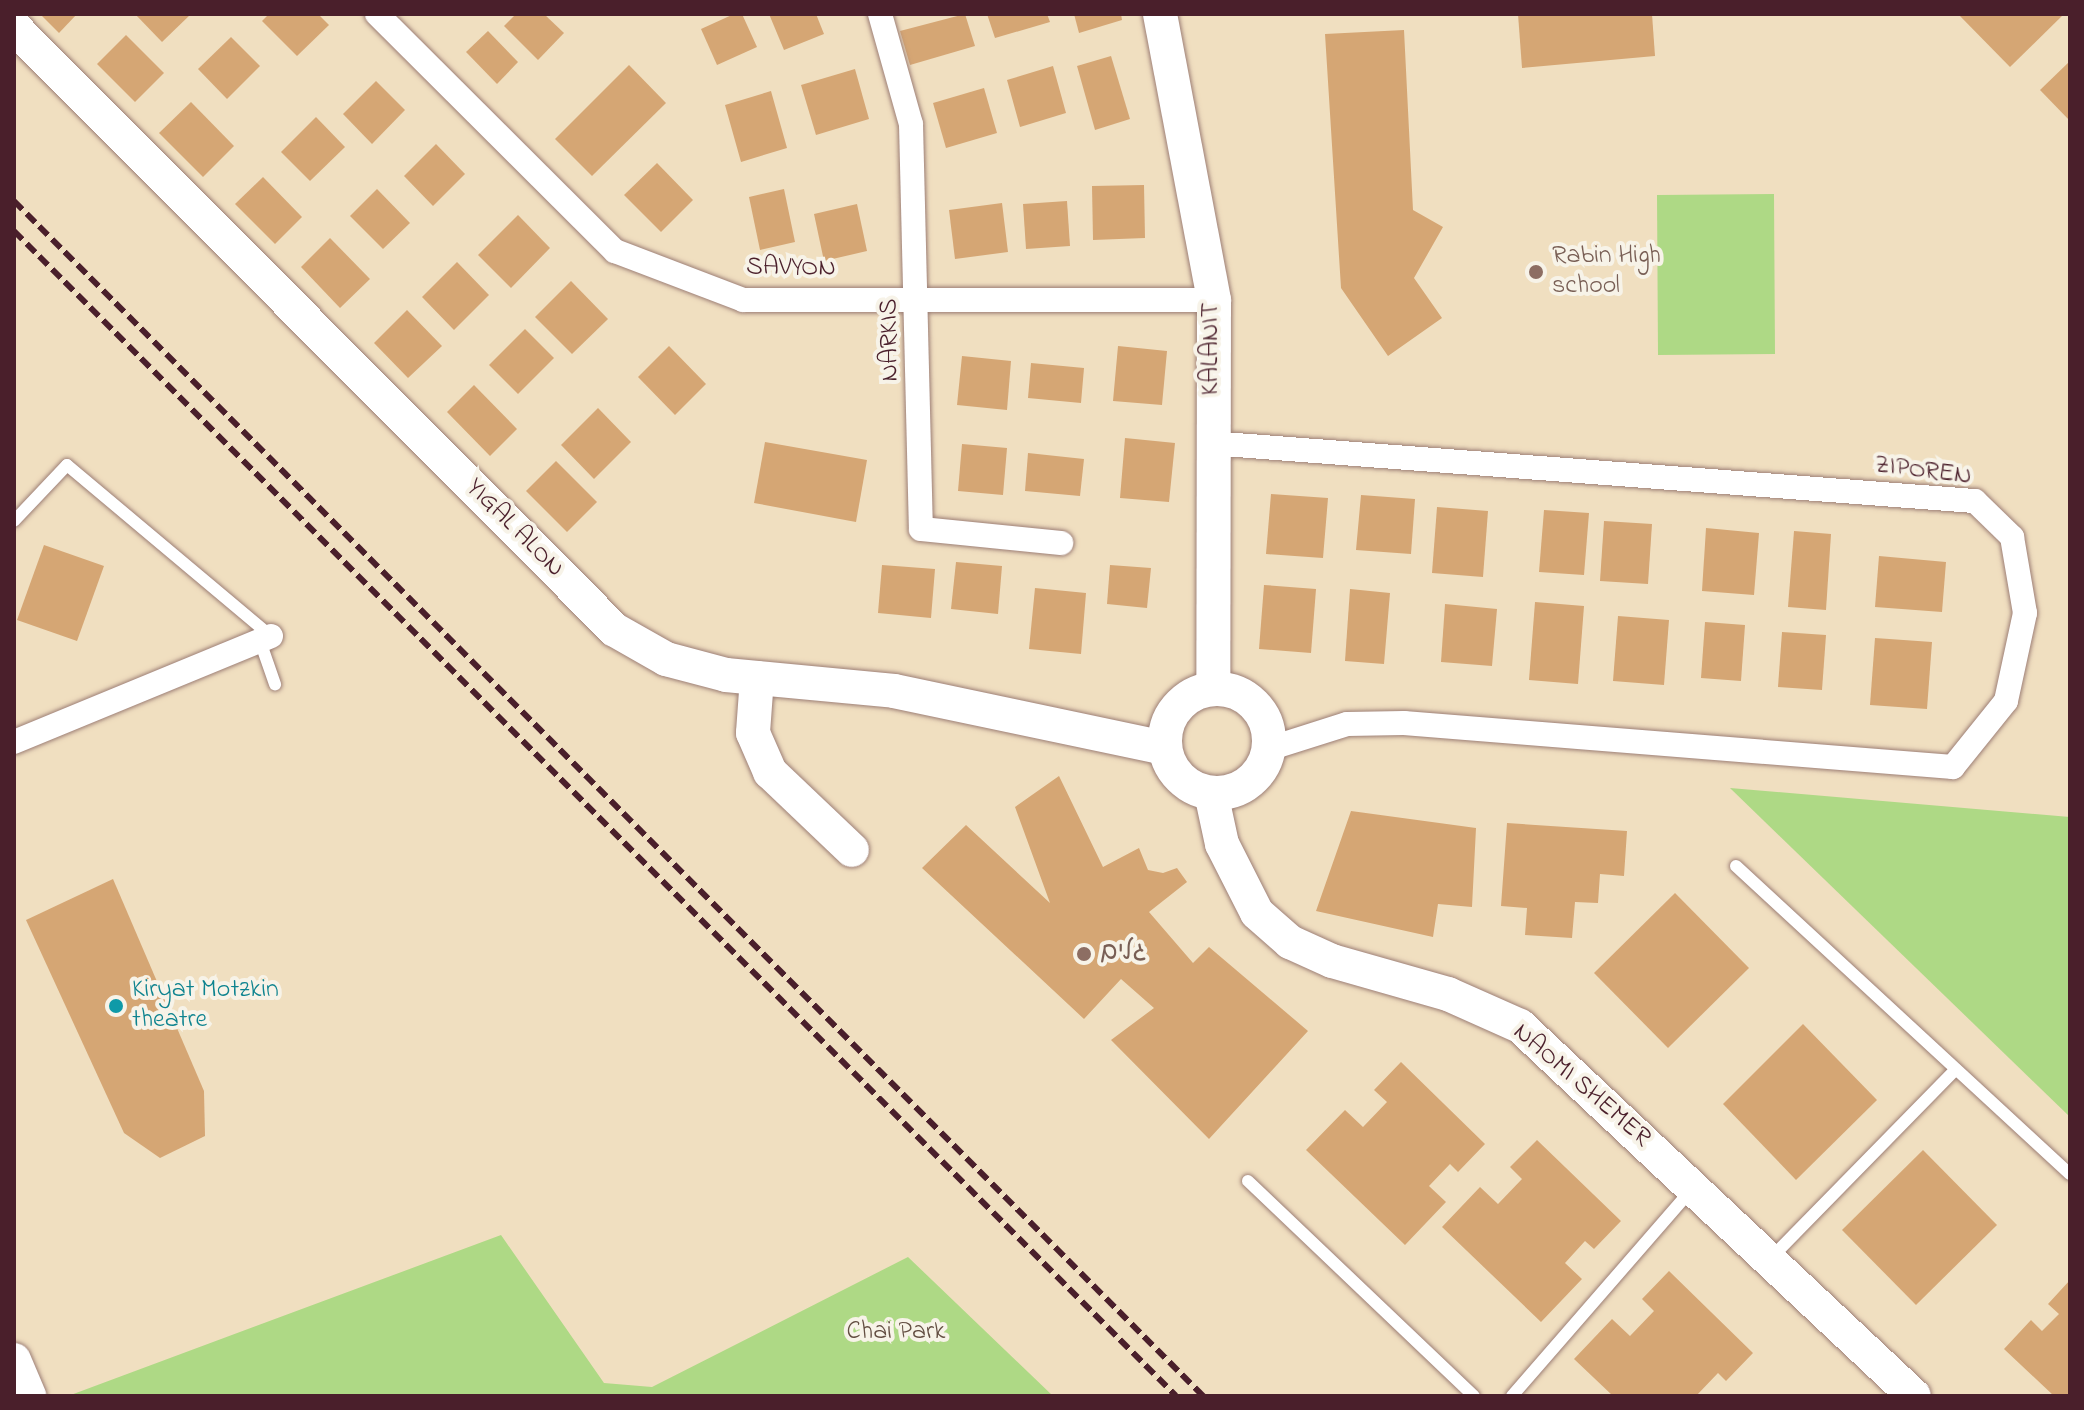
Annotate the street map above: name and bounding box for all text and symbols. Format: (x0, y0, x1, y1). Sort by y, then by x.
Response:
place label: Rabin High school (1552, 241, 1661, 302)
street label: SAVYON (746, 253, 836, 285)
marker: Rabin High school (1527, 263, 1545, 281)
street label: NARKIS (875, 298, 907, 382)
street label: KALANIT (1196, 303, 1228, 395)
street label: ZIPOREN (1873, 451, 1973, 493)
street label: YIGAL ALON (458, 473, 570, 585)
place label: גלים (1100, 938, 1146, 970)
marker: גלים (1075, 945, 1093, 963)
place label: Kiryat Motzkin theatre (132, 975, 279, 1036)
marker: Kiryat Motzkin theatre (107, 997, 125, 1015)
street label: NAOMI SHEMER (1506, 1018, 1656, 1154)
park label: Chai Park (847, 1317, 945, 1349)

